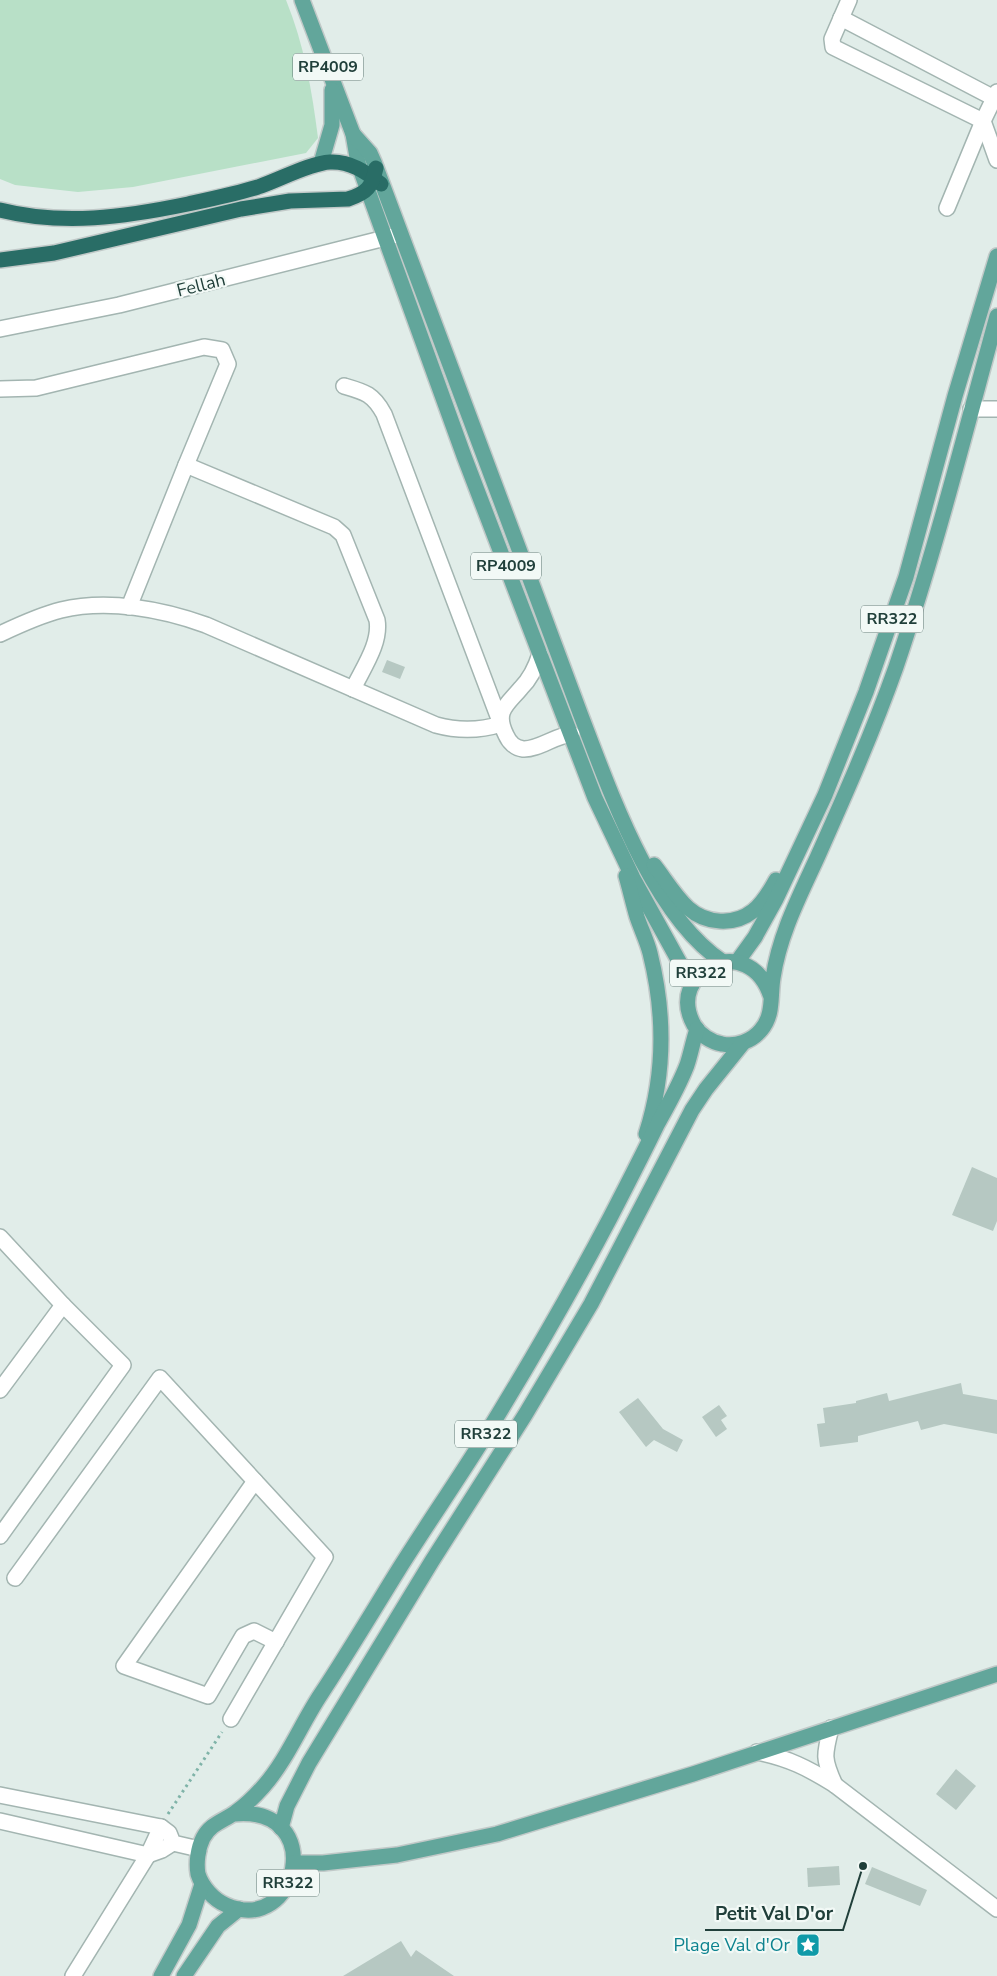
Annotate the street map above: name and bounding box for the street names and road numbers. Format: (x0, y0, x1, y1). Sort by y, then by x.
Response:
road number: RP4009 (293, 54, 363, 80)
street label: Fellah (174, 267, 228, 303)
road number: RP4009 (471, 552, 541, 580)
road number: RR322 (861, 606, 923, 632)
road number: RR322 (670, 960, 732, 986)
road number: RR322 (455, 1420, 517, 1448)
road number: RR322 (257, 1870, 319, 1896)

